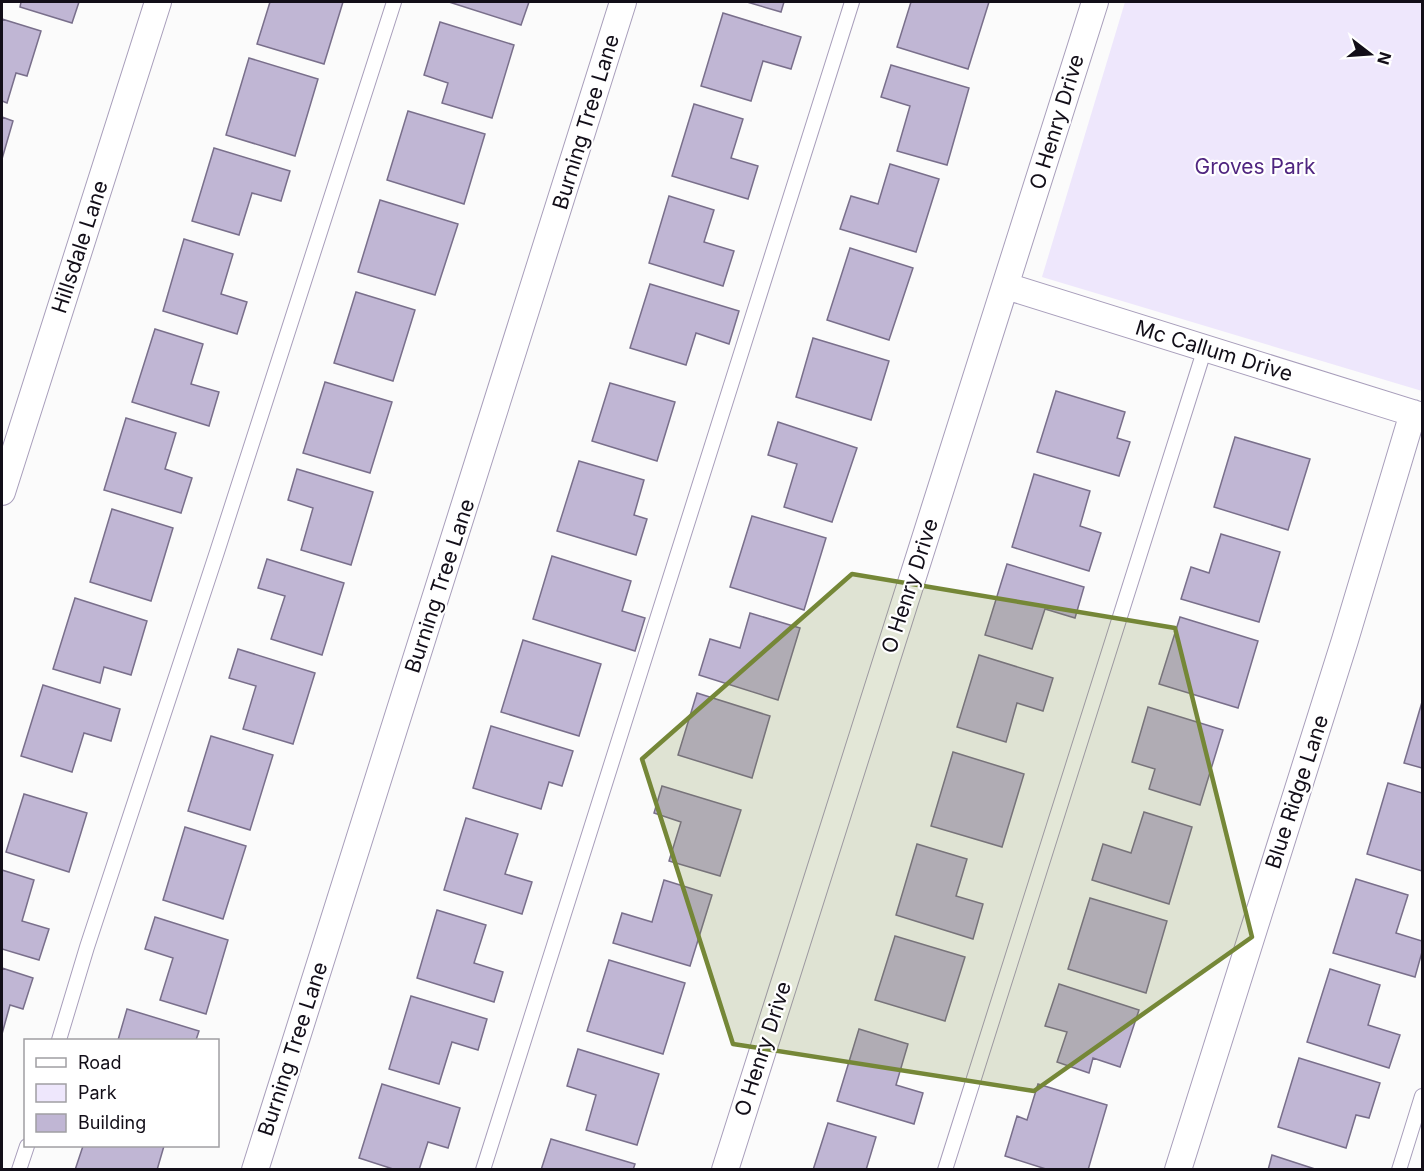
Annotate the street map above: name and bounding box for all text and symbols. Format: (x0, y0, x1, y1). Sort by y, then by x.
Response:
north arrow (1340, 24, 1400, 84)
street label: Burning Tree Lane (547, 31, 624, 212)
text: N (1373, 50, 1396, 67)
street label: O Henry Drive (1024, 51, 1089, 193)
park label: Groves Park (1195, 154, 1316, 179)
street label: Hillsdale Lane (46, 177, 113, 316)
street label: Mc Callum Drive (1133, 315, 1296, 386)
street label: Burning Tree Lane (400, 496, 479, 676)
street label: O Henry Drive (876, 515, 943, 656)
street label: Blue Ridge Lane (1260, 712, 1333, 872)
street label: Burning Tree Lane (253, 959, 332, 1139)
street label: O Henry Drive (729, 978, 796, 1119)
legend (24, 1039, 219, 1147)
text: Road (78, 1052, 121, 1073)
text: Park (78, 1082, 117, 1103)
text: Building (78, 1112, 146, 1133)

